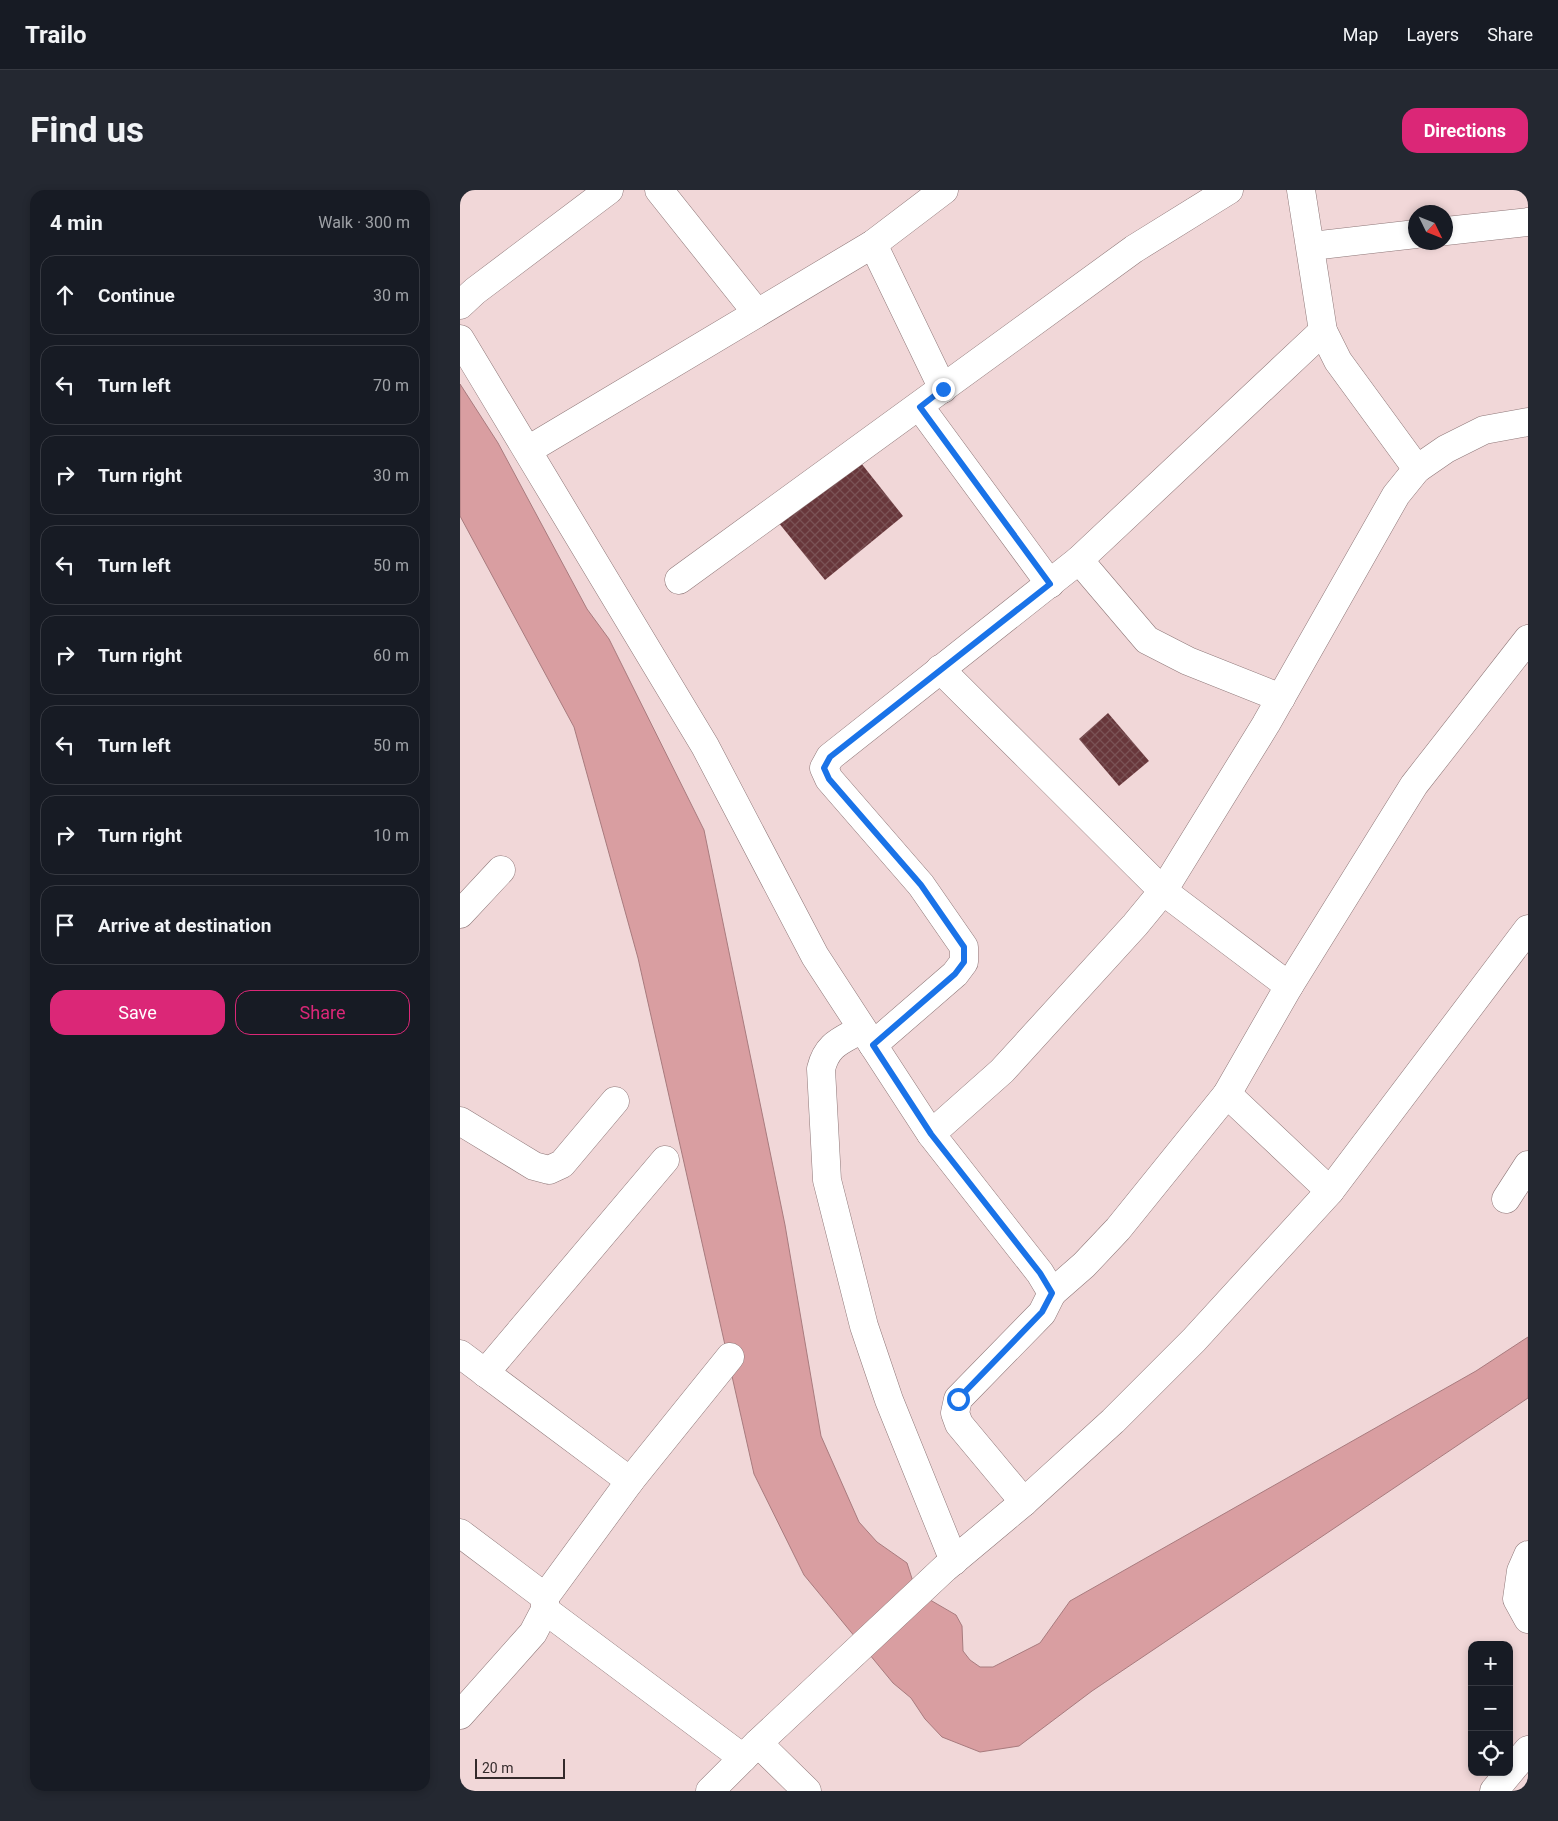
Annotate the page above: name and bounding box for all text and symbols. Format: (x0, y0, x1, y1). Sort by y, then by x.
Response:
text: Trailo (25, 21, 87, 49)
text: Map (1343, 24, 1378, 45)
text: Layers (1406, 24, 1459, 45)
text: Share (1487, 24, 1533, 45)
button: Directions (1402, 108, 1528, 153)
text: Find us (30, 110, 144, 151)
north arrow (1408, 205, 1453, 250)
text: 4 min (50, 211, 103, 235)
text: Walk · 300 m (318, 213, 410, 232)
icon: ahead (51, 281, 79, 309)
text: Continue (98, 284, 175, 307)
text: 30 m (373, 286, 409, 305)
icon: left (51, 371, 79, 399)
text: Turn left (98, 374, 171, 397)
text: 70 m (373, 376, 409, 395)
route end (932, 378, 955, 401)
icon: right (51, 461, 79, 489)
text: Turn right (98, 464, 182, 487)
text: 30 m (373, 466, 409, 485)
icon: left (51, 551, 79, 579)
text: Turn left (98, 554, 171, 577)
text: 50 m (373, 556, 409, 575)
icon: right (51, 641, 79, 669)
text: Turn right (98, 644, 182, 667)
text: 60 m (373, 646, 409, 665)
icon: left (51, 731, 79, 759)
text: Turn left (98, 734, 171, 757)
text: 50 m (373, 736, 409, 755)
icon: right (51, 821, 79, 849)
text: Turn right (98, 824, 182, 847)
text: 10 m (373, 826, 409, 845)
icon: arrive (51, 911, 79, 939)
text: Arrive at destination (98, 914, 271, 937)
button: Save (50, 990, 225, 1035)
button: Share (235, 990, 410, 1035)
route start (947, 1388, 970, 1411)
map controls (1468, 1641, 1513, 1776)
button: + (1468, 1641, 1513, 1686)
button: − (1468, 1686, 1513, 1731)
button: locate (1468, 1731, 1513, 1776)
scale bar (475, 1756, 565, 1779)
text: 20 m (482, 1760, 514, 1776)

